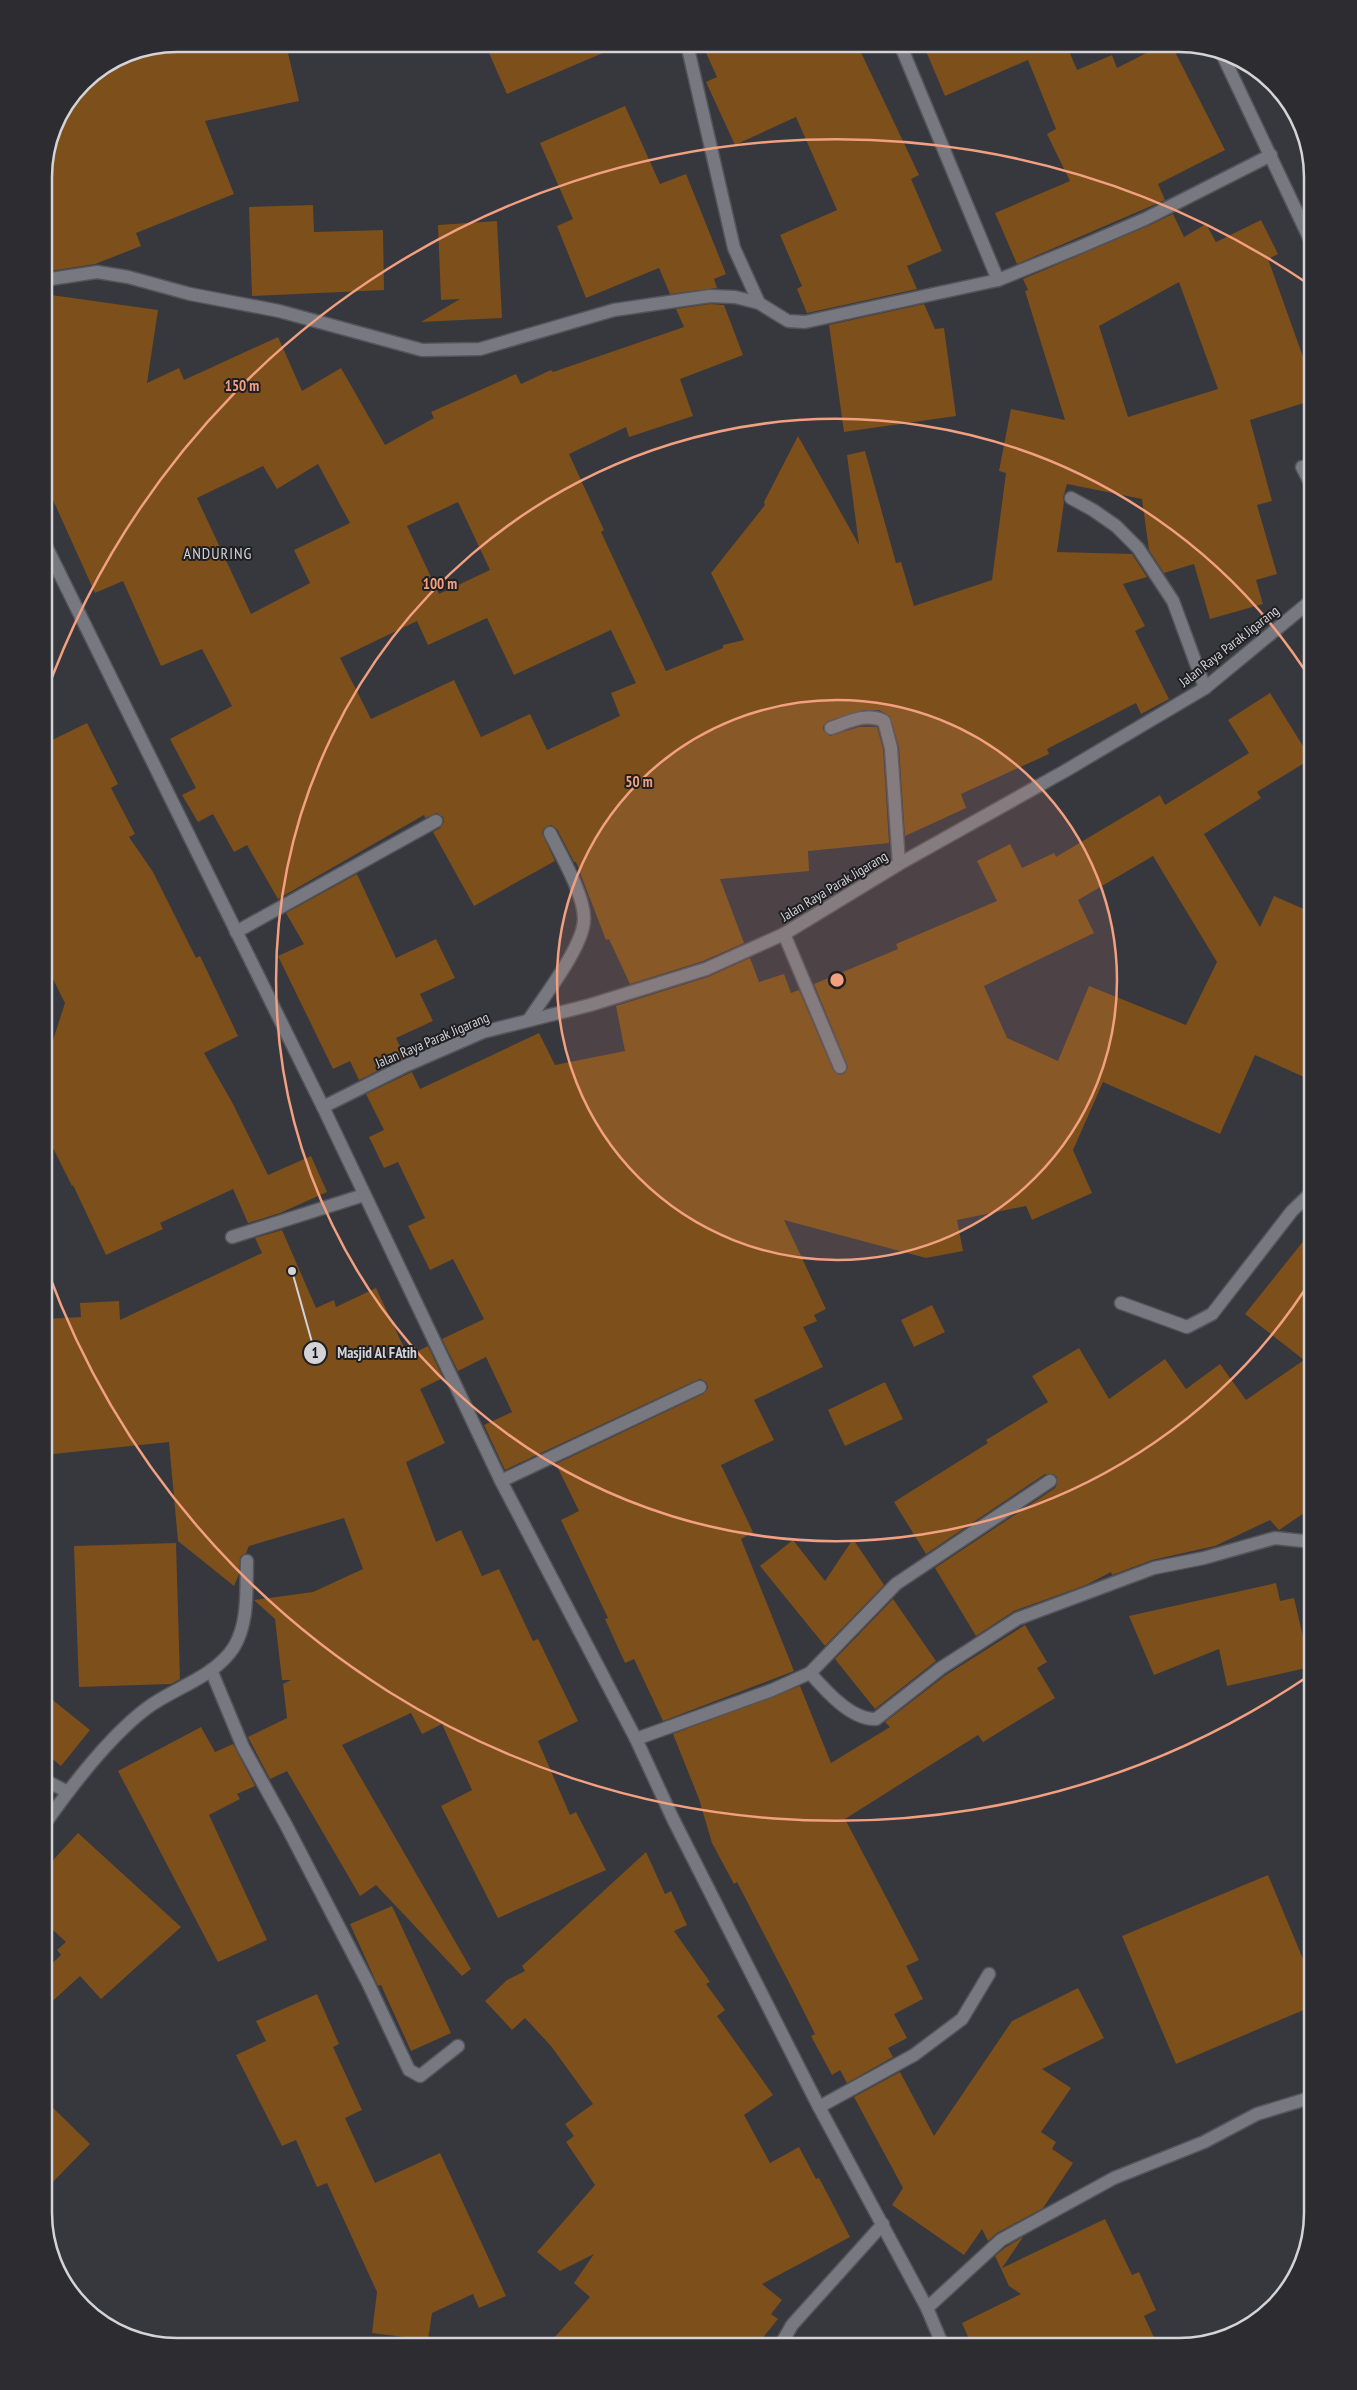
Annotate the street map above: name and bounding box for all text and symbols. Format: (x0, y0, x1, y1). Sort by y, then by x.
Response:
text: 150 m (225, 376, 259, 395)
district label: ANDURING (184, 543, 252, 563)
text: 100 m (423, 574, 457, 593)
street label: Jalan Raya Parak Jigarang (1175, 601, 1283, 691)
text: 50 m (625, 772, 653, 791)
street label: Jalan Raya Parak Jigarang (776, 847, 891, 926)
centre of rings (828, 971, 846, 989)
street label: Jalan Raya Parak Jigarang (371, 1008, 492, 1072)
callout: Masjid Al FAtih (302, 1338, 427, 1368)
text: 1 (311, 1343, 319, 1362)
text: Masjid Al FAtih (337, 1343, 417, 1362)

